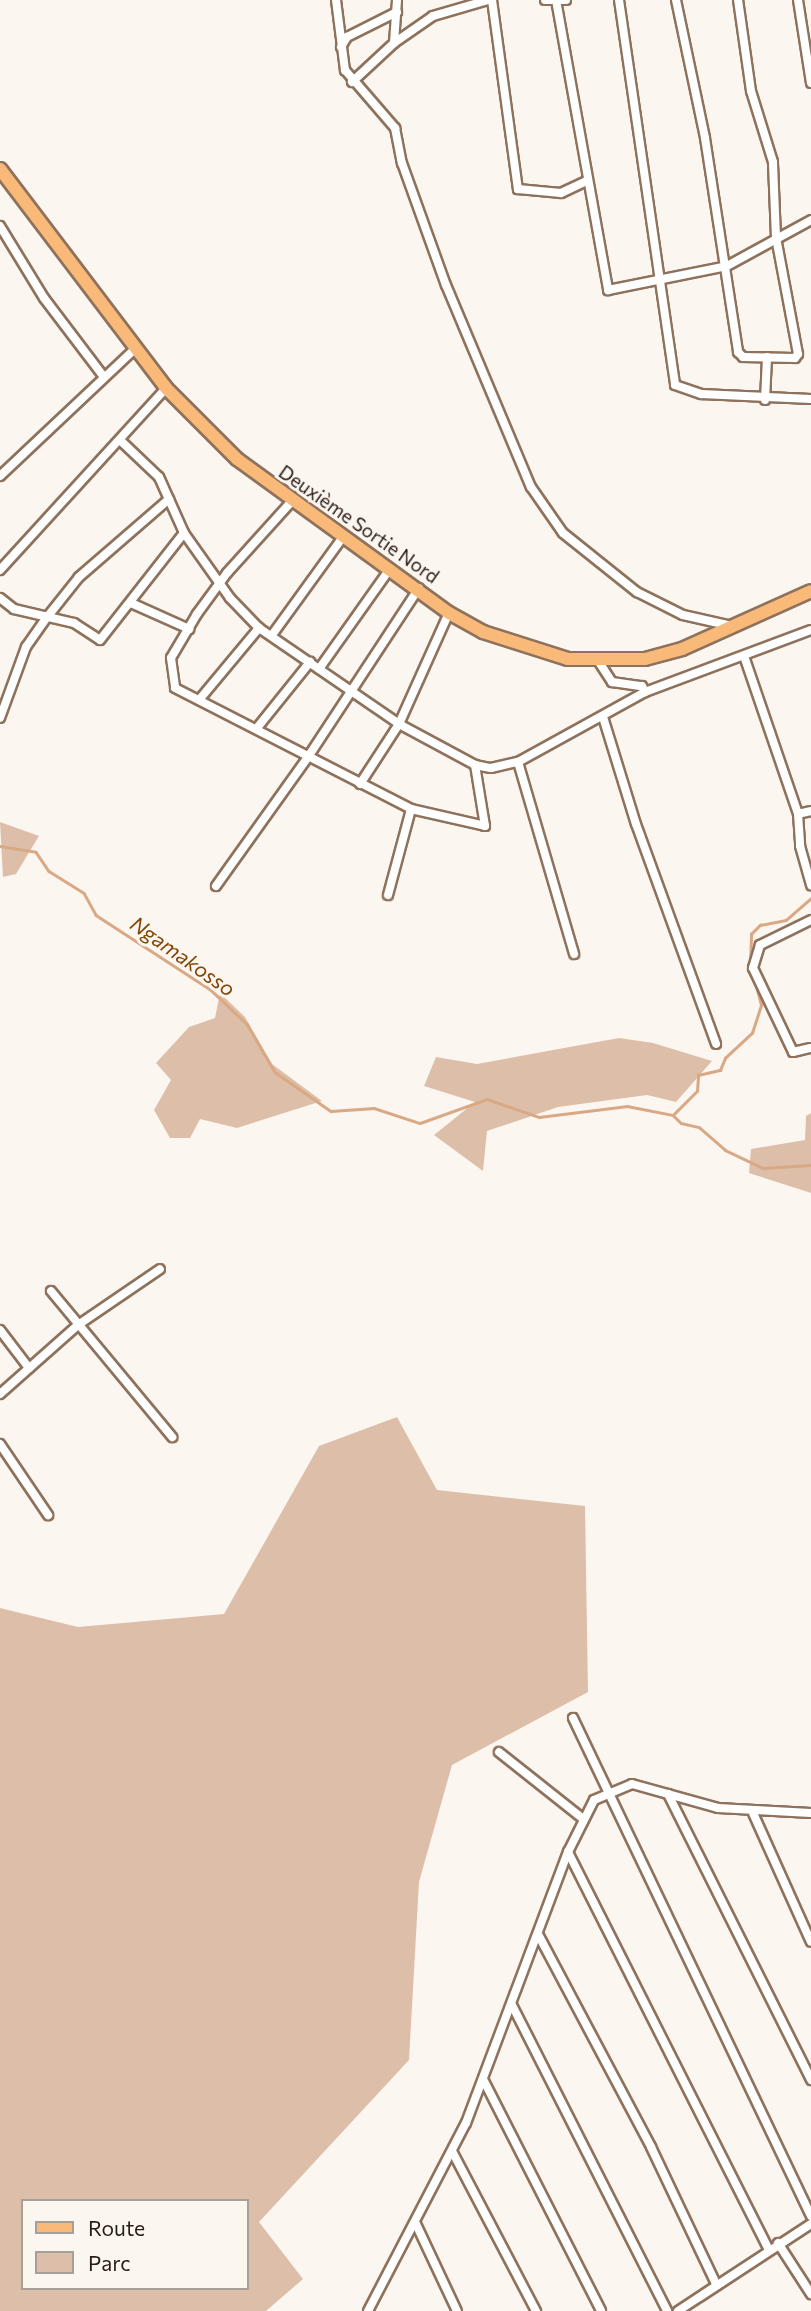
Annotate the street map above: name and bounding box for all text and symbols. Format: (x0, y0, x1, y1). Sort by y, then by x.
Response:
street label: Deuxième Sortie Nord (275, 460, 443, 588)
water label: Ngamakosso (126, 911, 240, 1001)
legend (21, 2199, 248, 2290)
text: Route (88, 2215, 145, 2240)
text: Parc (88, 2250, 131, 2275)

